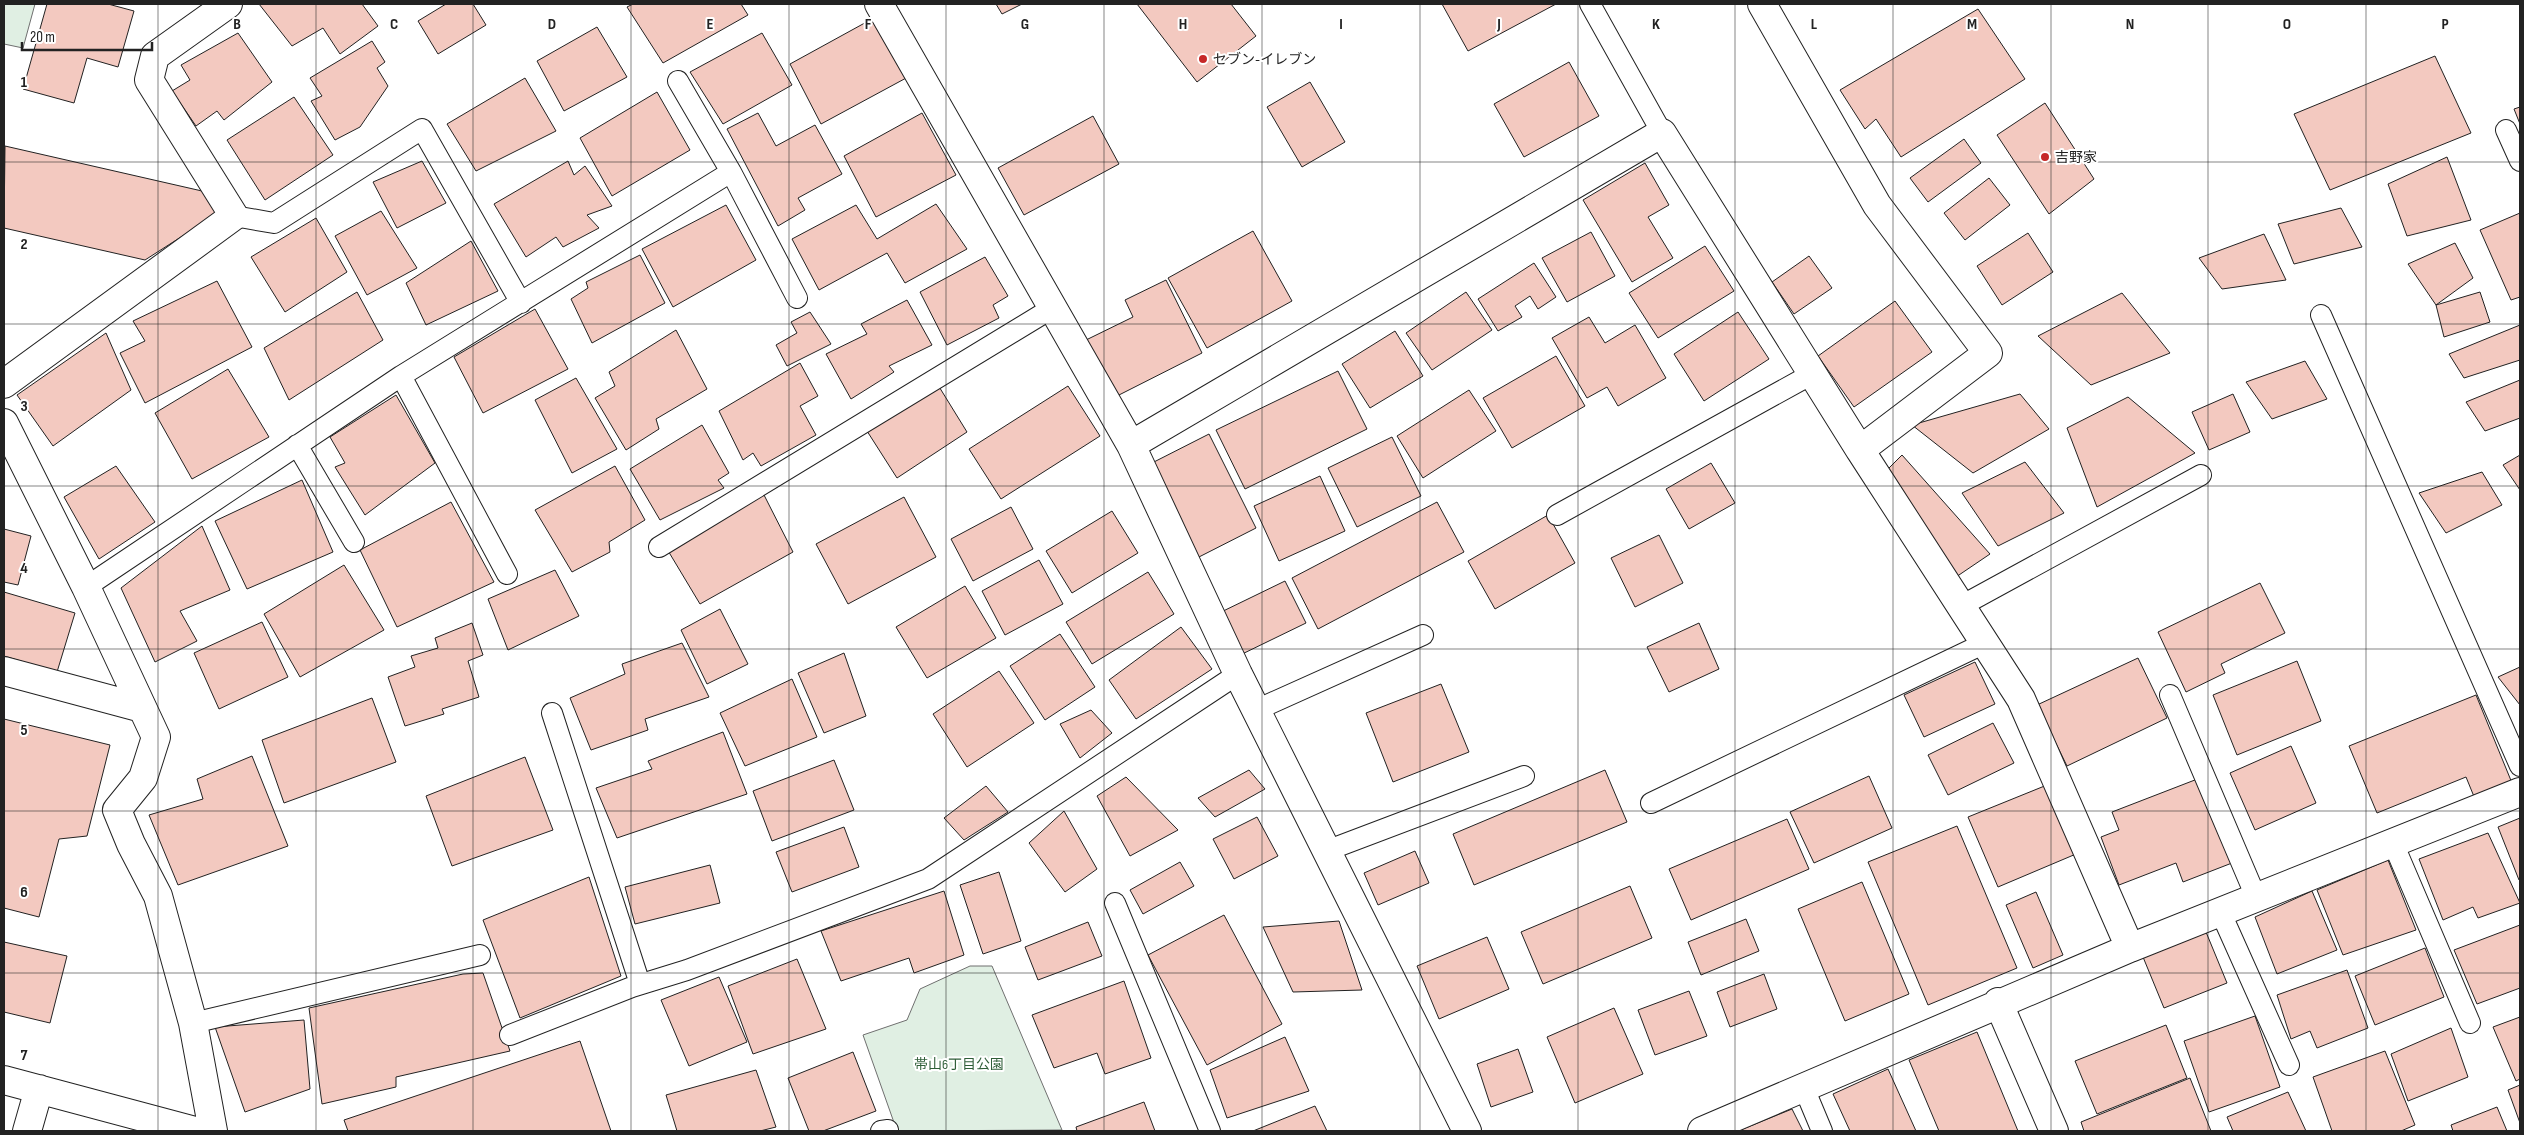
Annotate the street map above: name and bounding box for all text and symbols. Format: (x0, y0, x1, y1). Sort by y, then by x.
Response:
text: B (233, 15, 241, 34)
text: C (390, 15, 398, 34)
text: D (548, 15, 556, 34)
text: E (707, 15, 714, 34)
text: F (865, 15, 872, 34)
text: G (1021, 15, 1029, 34)
text: H (1179, 15, 1187, 34)
text: I (1339, 15, 1343, 34)
text: J (1496, 15, 1501, 34)
text: K (1652, 15, 1660, 34)
text: L (1811, 15, 1818, 34)
text: M (1967, 15, 1977, 34)
text: N (2126, 15, 2134, 34)
text: O (2283, 15, 2291, 34)
text: P (2441, 15, 2449, 34)
scale bar (22, 20, 152, 52)
text: 20 m (30, 28, 55, 47)
place label: セブン-イレブン (1213, 51, 1316, 68)
marker: セブン-イレブン (1197, 53, 1209, 65)
text: 1 (21, 73, 28, 92)
place label: 吉野家 (2055, 149, 2097, 166)
marker: 吉野家 (2039, 151, 2051, 163)
text: 2 (20, 235, 28, 254)
text: 3 (20, 397, 28, 416)
text: 4 (20, 559, 28, 578)
text: 5 (20, 721, 28, 740)
text: 6 (20, 883, 28, 902)
text: 7 (21, 1046, 28, 1065)
park label: 帯山6丁目公園 (914, 1056, 1004, 1073)

